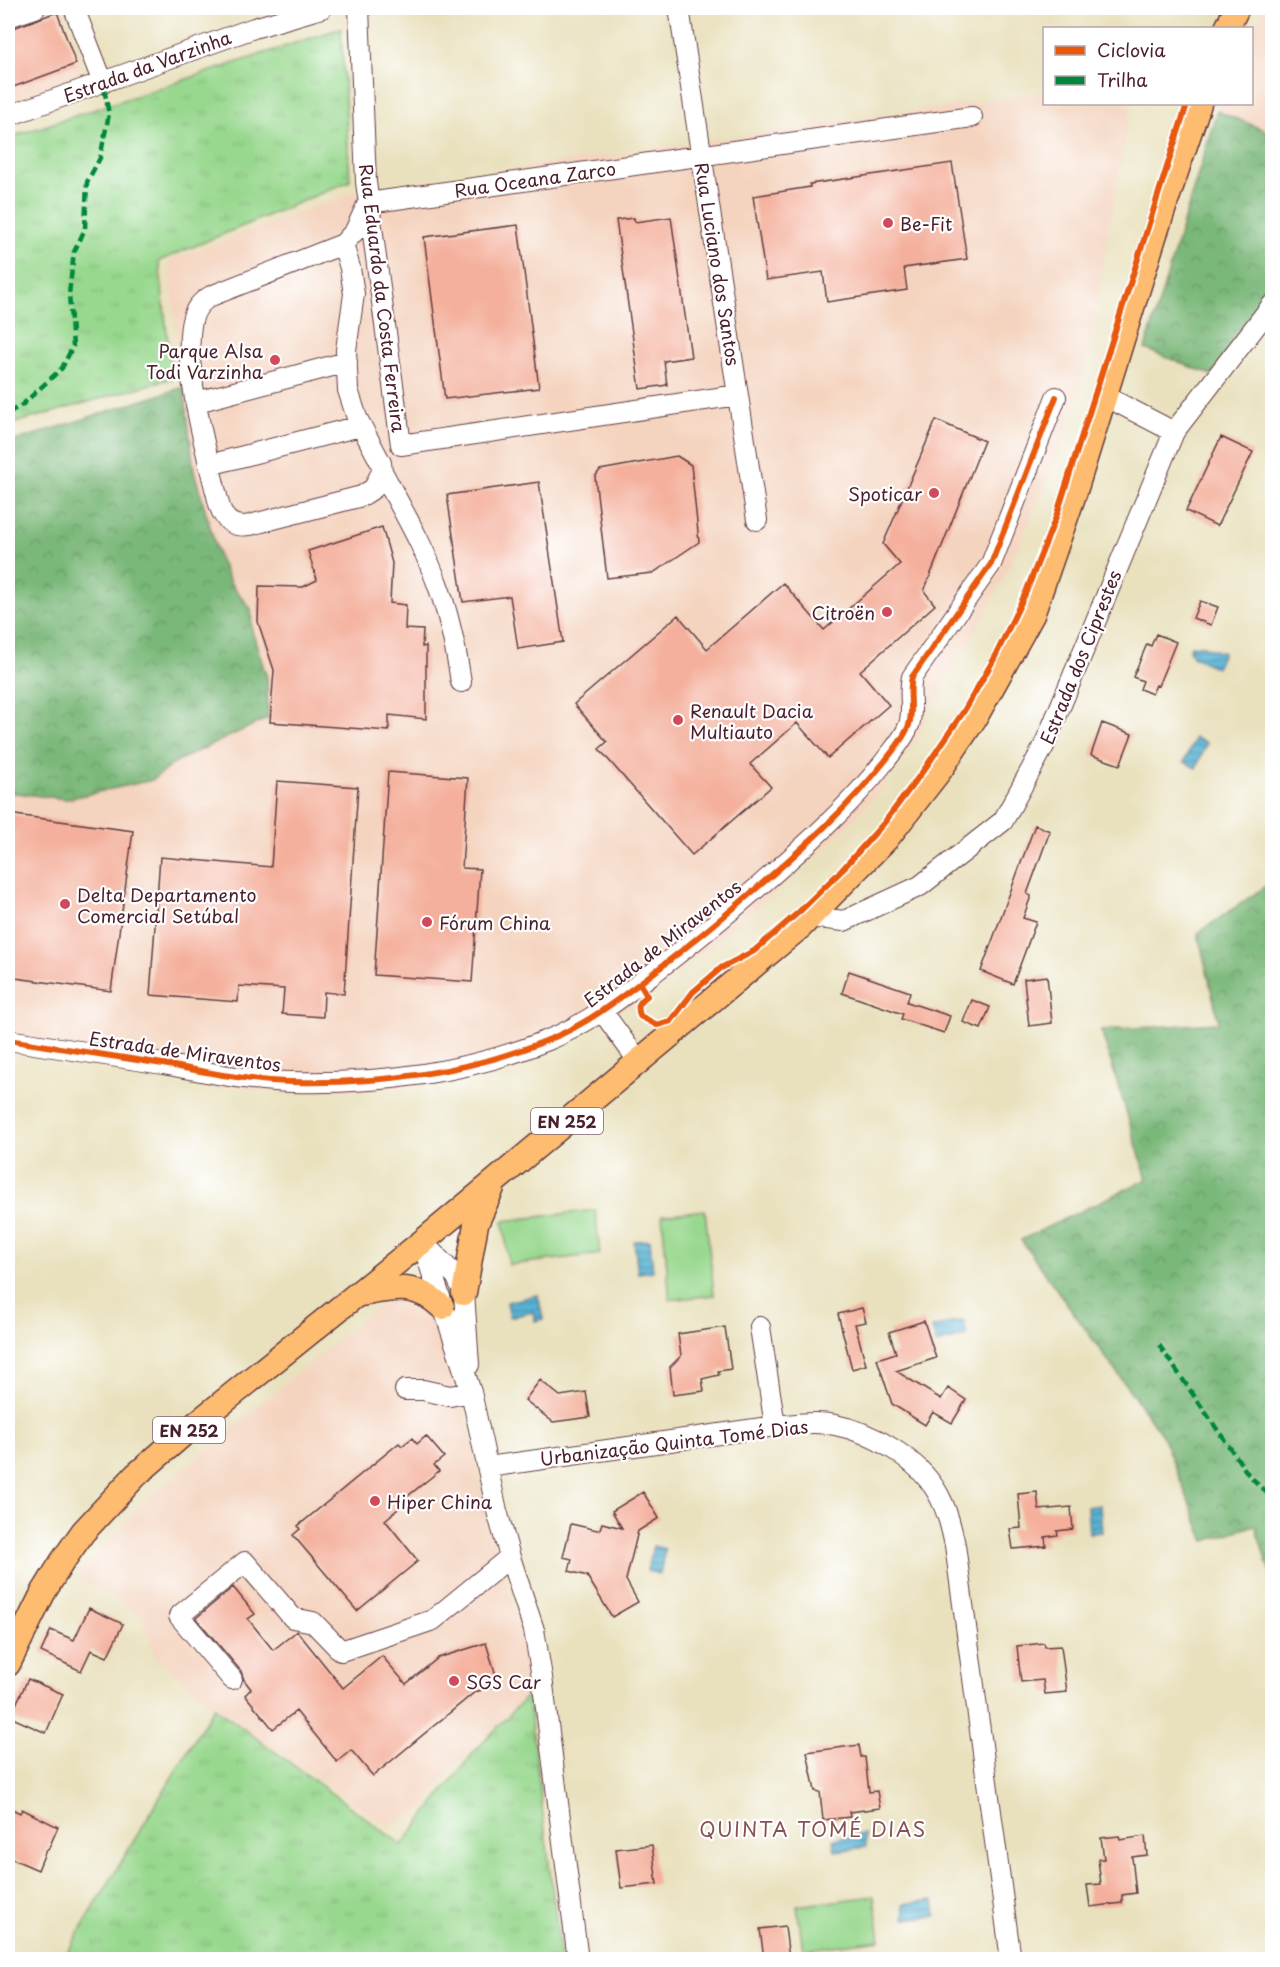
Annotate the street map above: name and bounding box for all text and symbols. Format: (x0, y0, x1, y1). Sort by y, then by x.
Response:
street label: Estrada da Varzinha (59, 23, 235, 109)
legend (1043, 27, 1253, 105)
text: Ciclovia (1097, 36, 1166, 63)
text: Trilha (1097, 66, 1148, 93)
street label: Rua Oceana Zarco (453, 154, 617, 204)
street label: Rua Luciano dos Santos (689, 160, 747, 368)
street label: Rua Eduardo da Costa Ferreira (353, 162, 413, 434)
place label: Be-Fit (900, 210, 952, 237)
marker: Be-Fit (881, 216, 895, 230)
place label: Parque Alsa Todi Varzinha (146, 337, 264, 385)
marker: Parque Alsa Todi Varzinha (268, 353, 282, 367)
place label: Spoticar (848, 480, 923, 507)
marker: Spoticar (927, 486, 941, 500)
street label: Estrada dos Ciprestes (1033, 566, 1127, 748)
place label: Citroën (811, 599, 875, 626)
marker: Citroën (880, 605, 894, 619)
place label: Renault Dacia Multiauto (690, 697, 814, 745)
marker: Renault Dacia Multiauto (671, 713, 685, 727)
street label: Estrada de Miraventos (577, 873, 747, 1013)
place label: Delta Departamento Comercial Setúbal (77, 881, 256, 929)
marker: Delta Departamento Comercial Setúbal (58, 897, 72, 911)
place label: Fórum China (439, 909, 551, 936)
marker: Fórum China (420, 915, 434, 929)
street label: Estrada de Miraventos (87, 1024, 283, 1078)
road number: EN 252 (531, 1108, 603, 1134)
street label: Urbanização Quinta Tomé Dias (538, 1412, 810, 1472)
road number: EN 252 (153, 1417, 225, 1443)
place label: Hiper China (387, 1488, 493, 1515)
marker: Hiper China (368, 1494, 382, 1508)
place label: SGS Car (466, 1668, 542, 1695)
marker: SGS Car (447, 1674, 461, 1688)
district label: QUINTA TOMÉ DIAS (699, 1814, 927, 1844)

